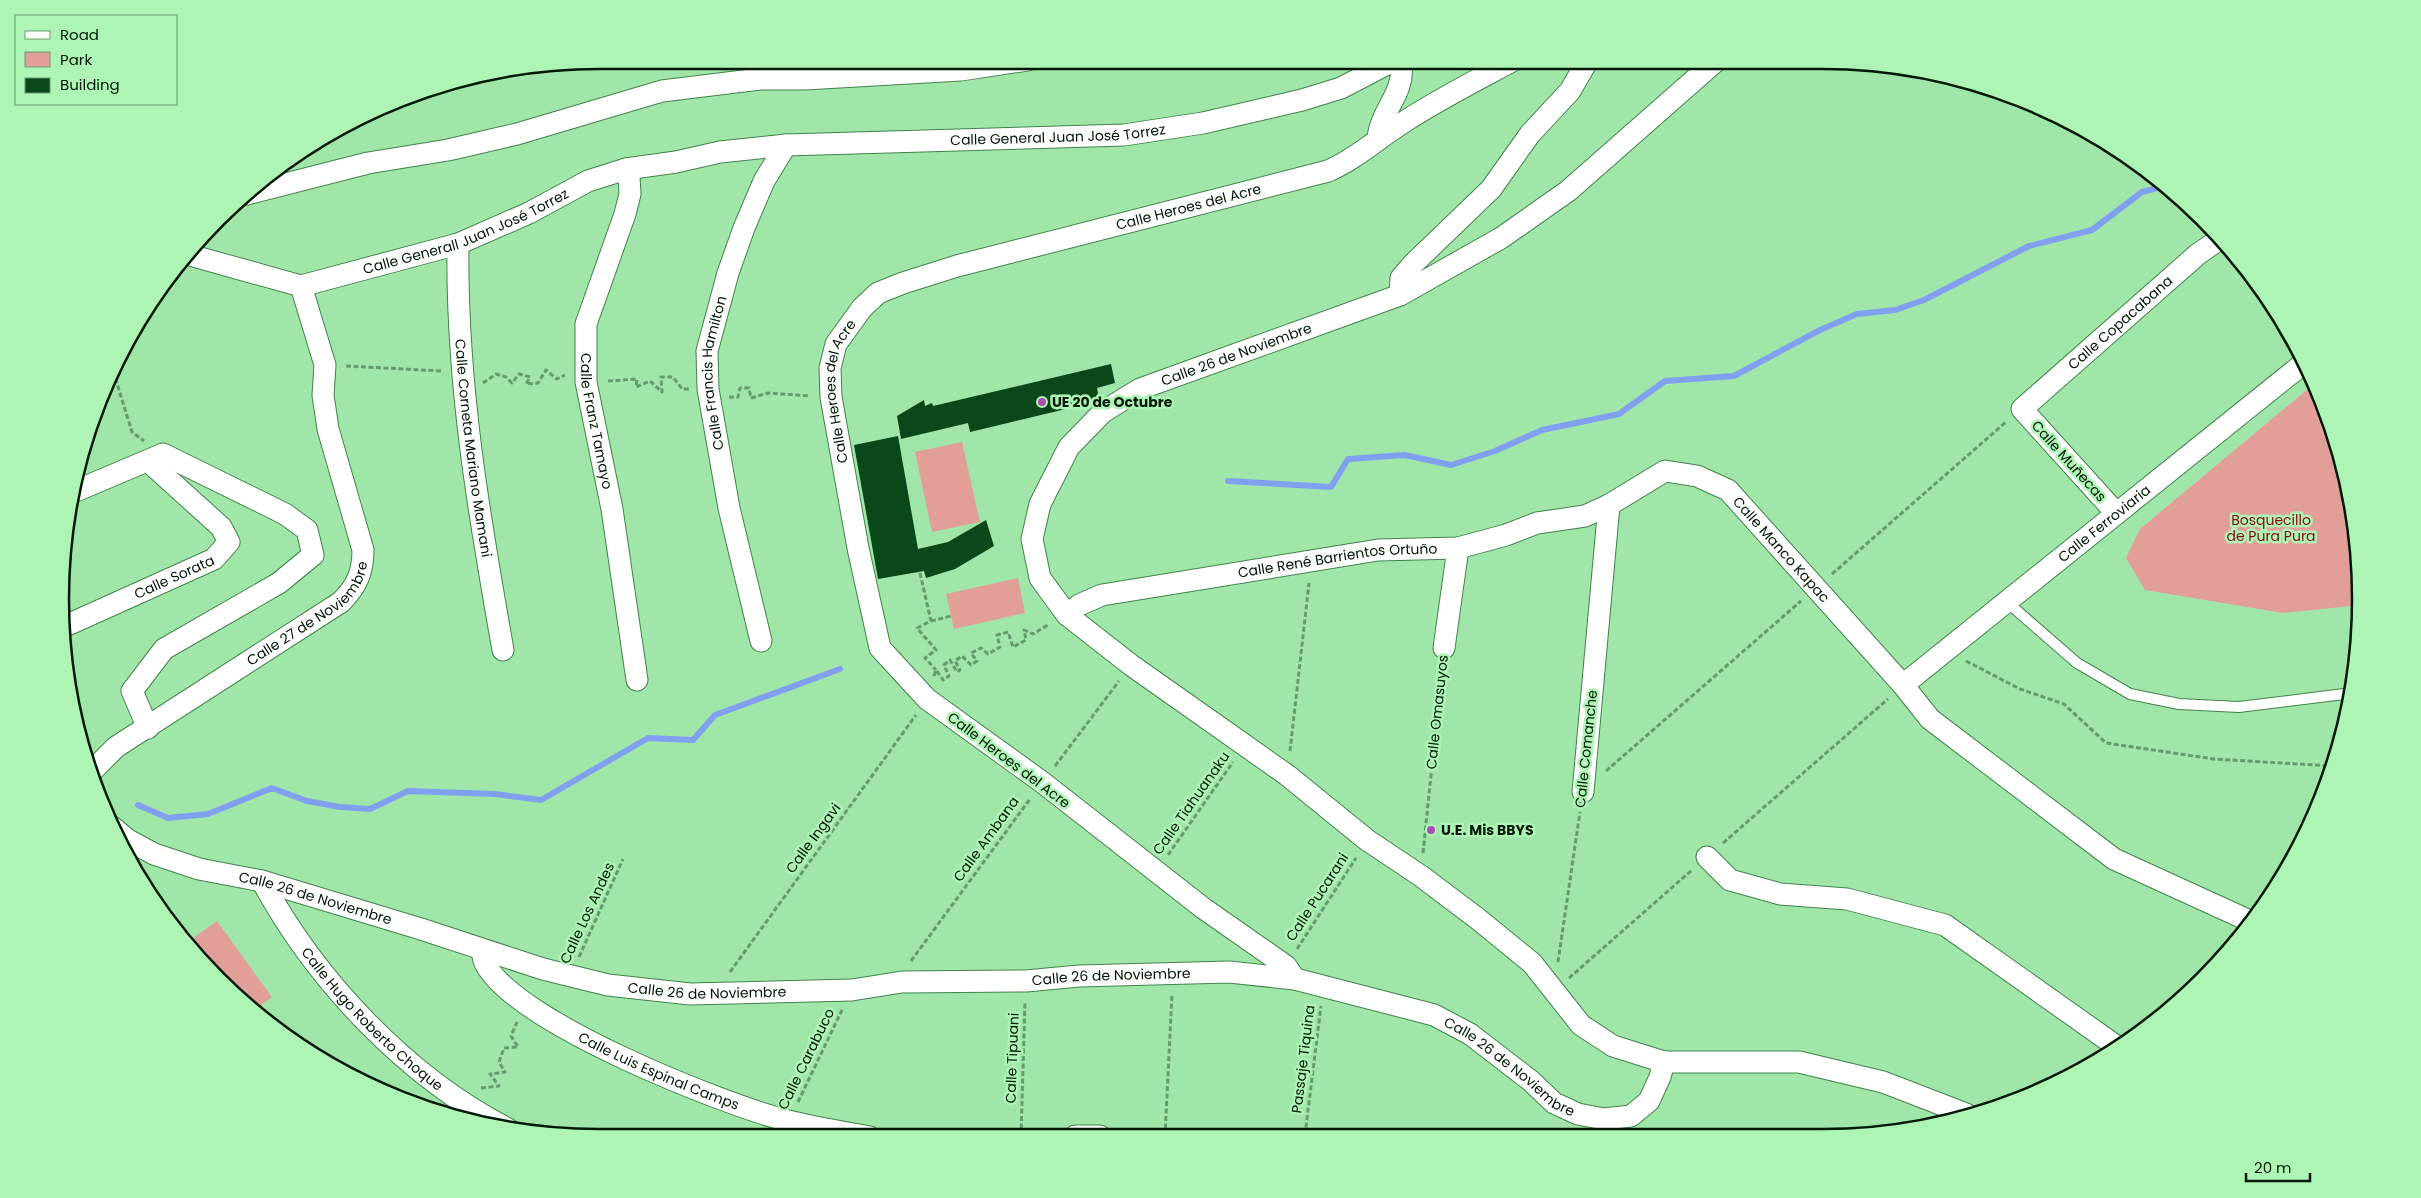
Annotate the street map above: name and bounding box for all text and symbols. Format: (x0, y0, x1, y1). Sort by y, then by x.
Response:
legend (15, 15, 178, 105)
text: Road (60, 24, 99, 45)
text: Park (60, 49, 92, 70)
text: Building (60, 74, 120, 95)
street label: Calle General Juan José Torrez (950, 119, 1167, 150)
street label: Calle Heroes del Acre (1114, 178, 1263, 235)
street label: Calle Generall Juan José Torrez (361, 183, 572, 279)
street label: Calle Copacabana (2063, 271, 2177, 374)
street label: Calle Francis Hamilton (697, 294, 731, 452)
street label: Calle Heroes del Acre (819, 315, 861, 465)
street label: Calle 26 de Noviembre (1158, 318, 1315, 391)
street label: Calle Corneta Mariano Mamani (450, 338, 497, 559)
street label: Calle Franz Tamayo (576, 353, 618, 491)
place label: UE 20 de Octubre (1052, 392, 1173, 412)
marker: UE 20 de Octubre (1036, 396, 1048, 408)
street label: Calle Muñecas (2027, 416, 2111, 506)
street label: Calle Ferroviaria (2054, 480, 2155, 567)
street label: Calle Manco Kapac (1728, 492, 1834, 607)
park label: Bosquecillo de Pura Pura (2226, 510, 2316, 546)
street label: Calle René Barrientos Ortuño (1236, 539, 1438, 583)
street label: Calle Sorata (131, 550, 218, 604)
street label: Calle 27 de Noviembre (243, 559, 372, 670)
street label: Calle Omasuyos (1421, 654, 1453, 770)
street label: Calle Comanche (1570, 689, 1602, 809)
street label: Calle Heroes del Acre (943, 707, 1075, 813)
street label: Calle Tiahuanaku (1148, 747, 1234, 859)
street label: Calle Ambana (948, 792, 1024, 886)
street label: Calle Ingavi (781, 799, 845, 877)
place label: U.E. Mis BBYS (1441, 820, 1534, 840)
marker: U.E. Mis BBYS (1425, 824, 1437, 836)
street label: Calle Pucarani (1281, 849, 1353, 945)
street label: Calle Los Andes (555, 859, 619, 967)
street label: Calle 26 de Noviembre (237, 867, 395, 930)
street label: Calle Hugo Roberto Choque (297, 943, 448, 1096)
street label: Calle 26 de Noviembre (1031, 963, 1191, 990)
street label: Calle 26 de Noviembre (627, 977, 787, 1004)
street label: Passaje Tiquina (1286, 1004, 1320, 1114)
street label: Calle Carabuco (773, 1005, 839, 1113)
street label: Calle Tipuani (1000, 1012, 1024, 1104)
street label: Calle 26 de Noviembre (1440, 1012, 1578, 1121)
street label: Calle Luis Espinal Camps (575, 1027, 742, 1115)
scale bar (2246, 1150, 2310, 1182)
text: 20 m (2254, 1157, 2292, 1178)

